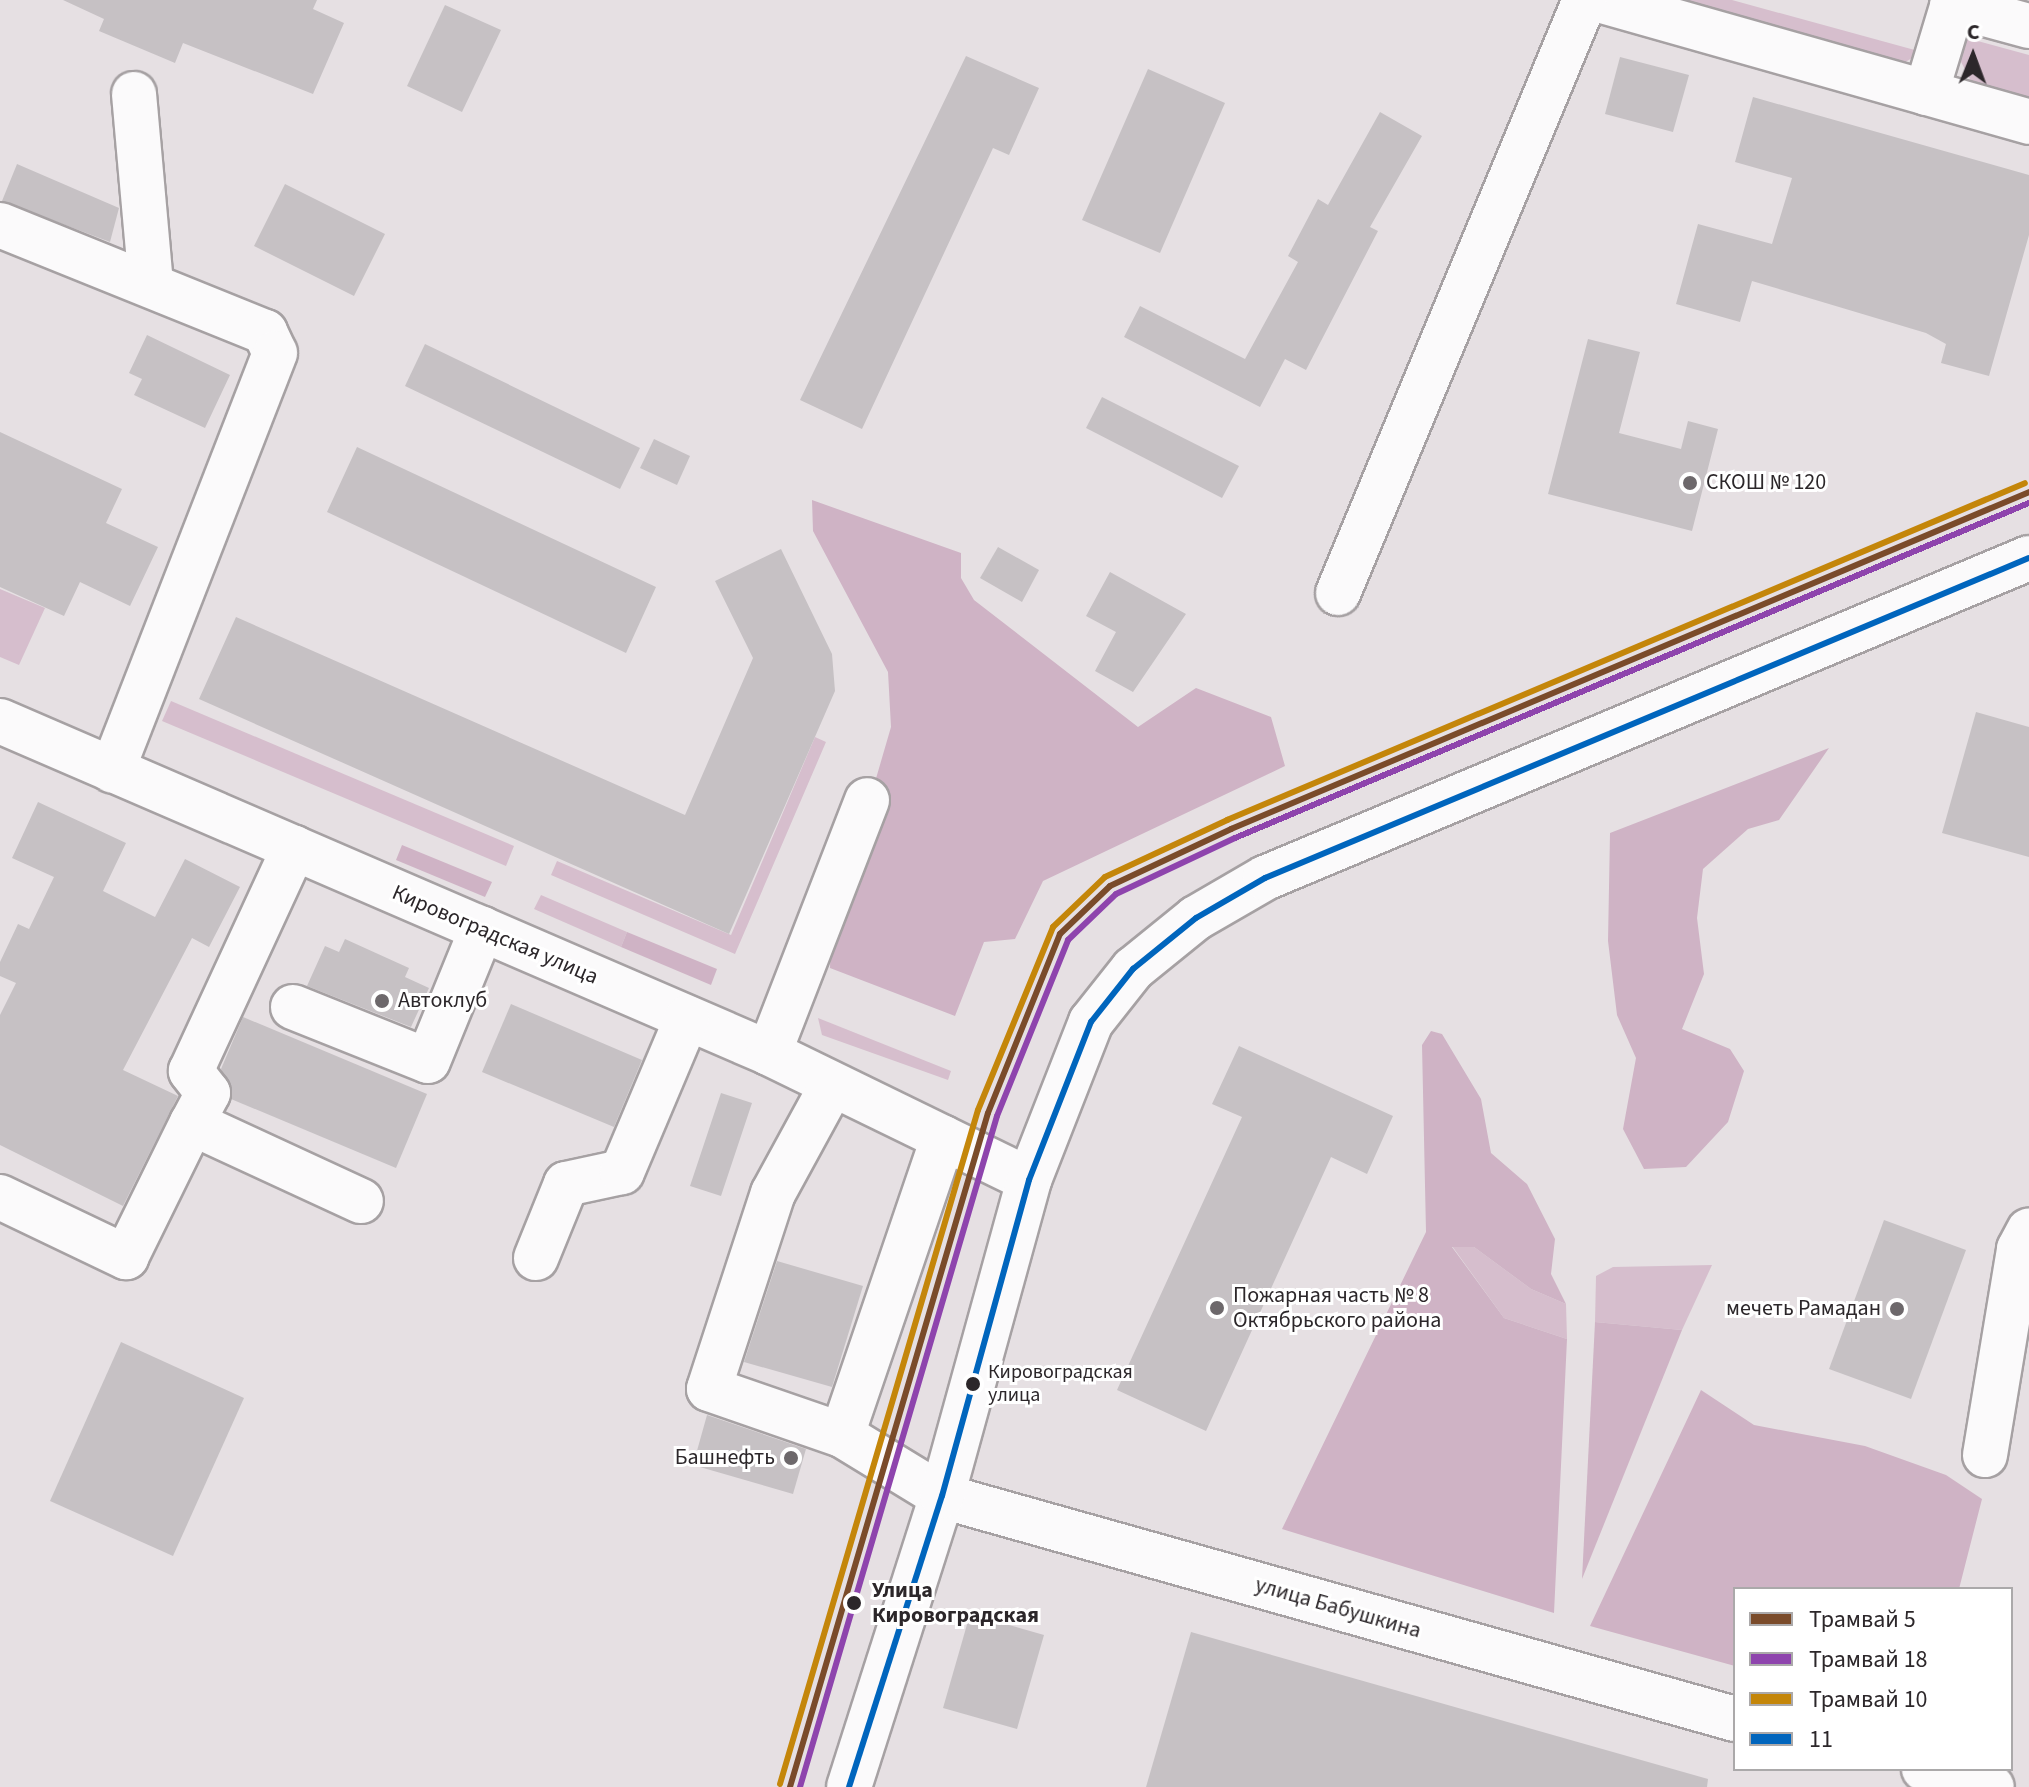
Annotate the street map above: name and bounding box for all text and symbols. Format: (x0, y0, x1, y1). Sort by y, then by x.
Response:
north arrow (1933, 16, 2013, 96)
text: С (1967, 16, 1980, 48)
place label: СКОШ № 120 (1706, 470, 1826, 496)
marker: СКОШ № 120 (1681, 474, 1699, 492)
street label: Кировоградская улица (388, 880, 602, 990)
place label: Автоклуб (398, 988, 487, 1014)
marker: Автоклуб (373, 992, 391, 1010)
place label: Пожарная часть № 8 Октябрьского района (1233, 1282, 1441, 1334)
place label: мечеть Рамадан (1726, 1296, 1881, 1322)
marker: Пожарная часть № 8 Октябрьского района (1208, 1299, 1226, 1317)
marker: мечеть Рамадан (1888, 1300, 1906, 1318)
place label: Кировоградская улица (988, 1360, 1133, 1407)
marker: Кировоградская улица (965, 1376, 981, 1392)
place label: Башнефть (675, 1445, 775, 1471)
marker: Башнефть (782, 1449, 800, 1467)
street label: улица Бабушкина (1252, 1572, 1424, 1644)
place label: Улица Кировоградская (872, 1577, 1039, 1628)
legend (1733, 1587, 2013, 1771)
marker: Улица Кировоградская (843, 1592, 865, 1614)
text: Трамвай 5 (1809, 1602, 1916, 1637)
text: Трамвай 18 (1809, 1642, 1928, 1677)
text: Трамвай 10 (1809, 1682, 1928, 1717)
text: 11 (1809, 1722, 1833, 1757)

